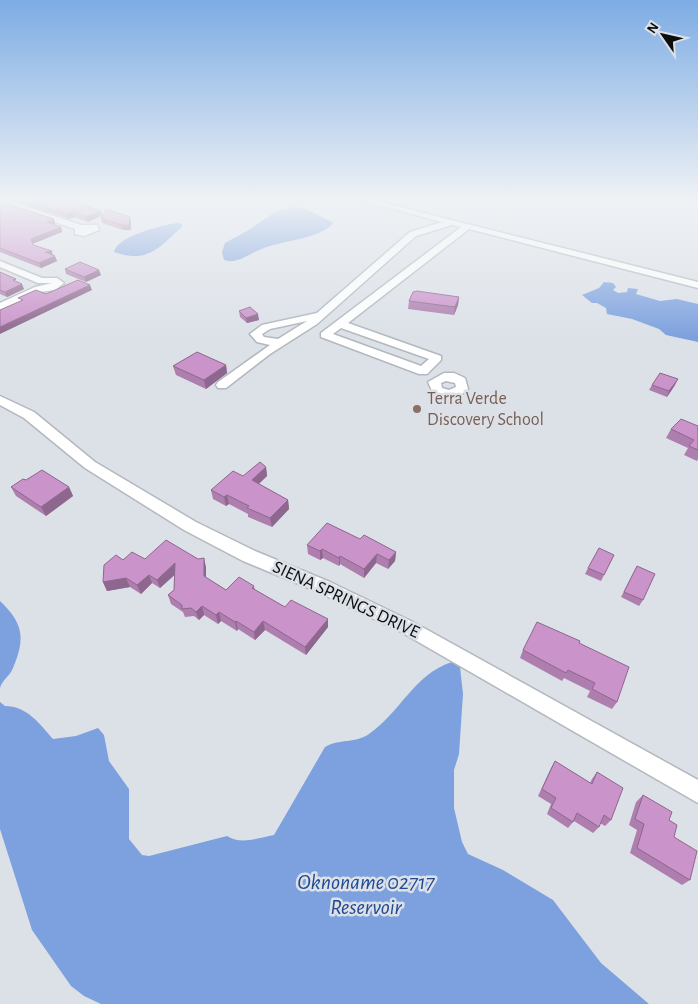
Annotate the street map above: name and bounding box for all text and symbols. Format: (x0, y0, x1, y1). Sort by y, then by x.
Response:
north arrow (638, 10, 688, 60)
text: N (645, 20, 662, 36)
place label: Terra Verde Discovery School (427, 390, 544, 429)
marker: Terra Verde Discovery School (411, 403, 423, 415)
street label: SIENA SPRINGS DRIVE (270, 558, 422, 642)
water label: Oknoname 02717 Reservoir (297, 871, 436, 918)

